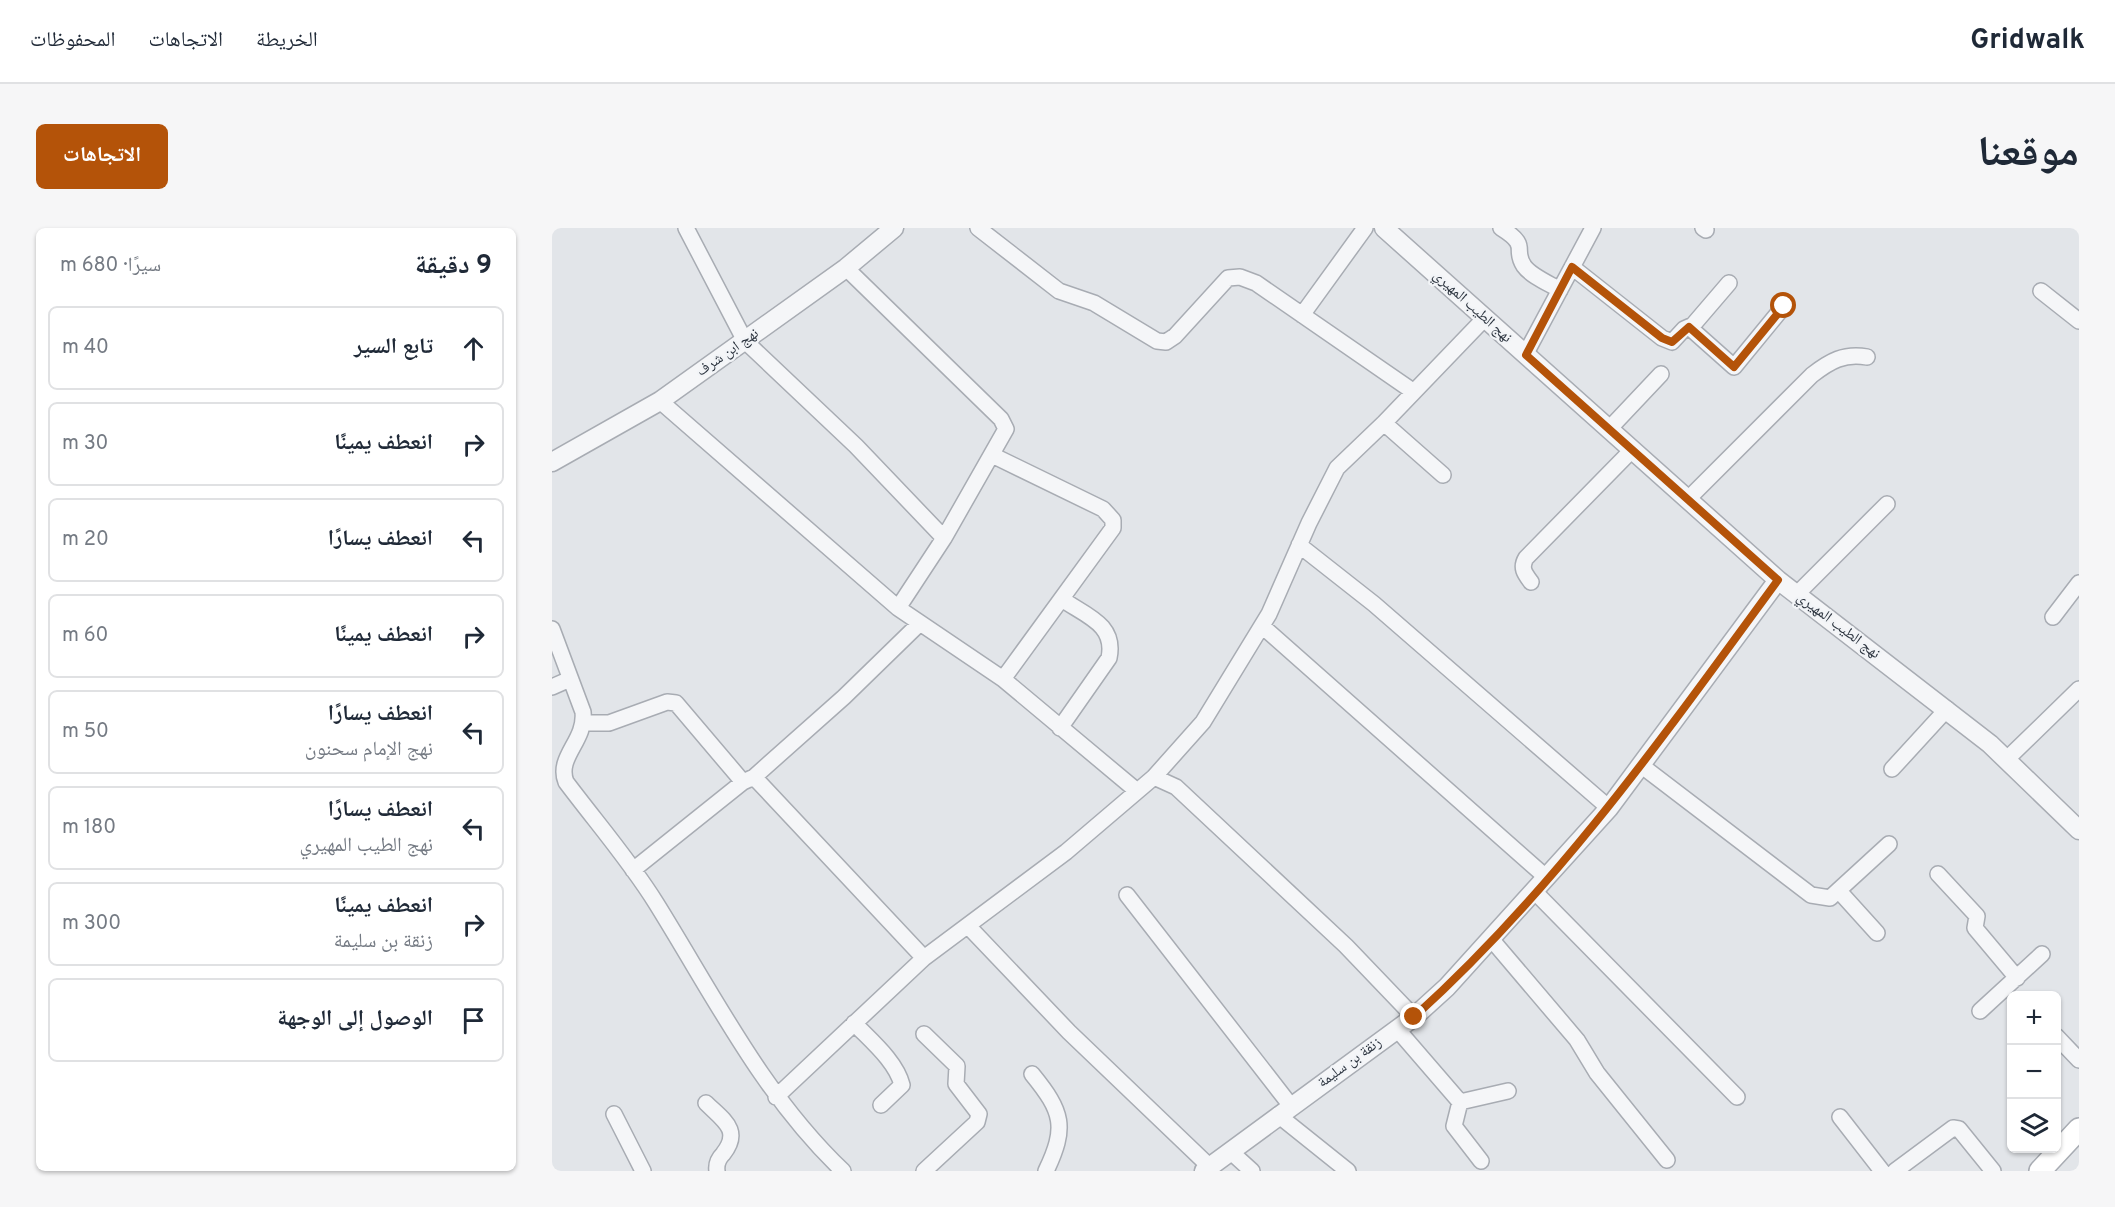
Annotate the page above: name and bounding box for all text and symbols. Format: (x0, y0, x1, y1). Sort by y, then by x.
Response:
text: Gridwalk (1970, 23, 2085, 59)
text: المحفوظات (30, 27, 115, 54)
text: الاتجاهات (148, 27, 223, 54)
text: الخريطة (256, 27, 318, 54)
button: الاتجاهات (36, 124, 168, 189)
text: موقعنا (1978, 128, 2079, 181)
text: 9 دقيقة (415, 250, 492, 283)
text: سيرًا · 680 m (60, 253, 161, 279)
street label: نهج الطيب المهيري (1428, 266, 1516, 348)
route start (1770, 292, 1796, 318)
street label: نهج ابن شرف (693, 325, 763, 381)
icon: ahead (457, 332, 490, 365)
text: تابع السير (354, 334, 433, 361)
text: 40 m (62, 335, 109, 361)
icon: right (457, 428, 490, 461)
text: انعطف يمينًا (334, 430, 433, 457)
text: 30 m (62, 431, 108, 457)
icon: left (457, 524, 490, 557)
text: انعطف يسارًا (328, 526, 433, 553)
text: 20 m (62, 527, 109, 553)
street label: نهج الطيب المهيري (1792, 588, 1884, 664)
icon: right (457, 620, 490, 653)
text: انعطف يمينًا (334, 622, 433, 649)
text: 60 m (62, 623, 108, 649)
text: انعطف يسارًا (328, 701, 433, 728)
icon: left (457, 716, 490, 749)
text: 50 m (62, 719, 109, 745)
text: نهج الإمام سحنون (305, 737, 433, 763)
text: انعطف يسارًا (328, 797, 433, 824)
icon: left (457, 812, 490, 845)
text: 180 m (62, 815, 116, 841)
text: نهج الطيب المهيري (300, 833, 433, 859)
text: انعطف يمينًا (334, 893, 433, 920)
icon: right (457, 908, 490, 941)
text: 300 m (62, 911, 121, 937)
text: زنقة بن سليمة (334, 929, 433, 955)
map controls (2007, 991, 2061, 1153)
button: + (2007, 991, 2061, 1045)
route end (1400, 1003, 1426, 1029)
icon: arrive (457, 1004, 490, 1037)
text: الوصول إلى الوجهة (277, 1006, 433, 1033)
street label: زنقة بن سليمة (1314, 1033, 1386, 1093)
button: − (2007, 1045, 2061, 1099)
button: layers (2007, 1099, 2061, 1153)

